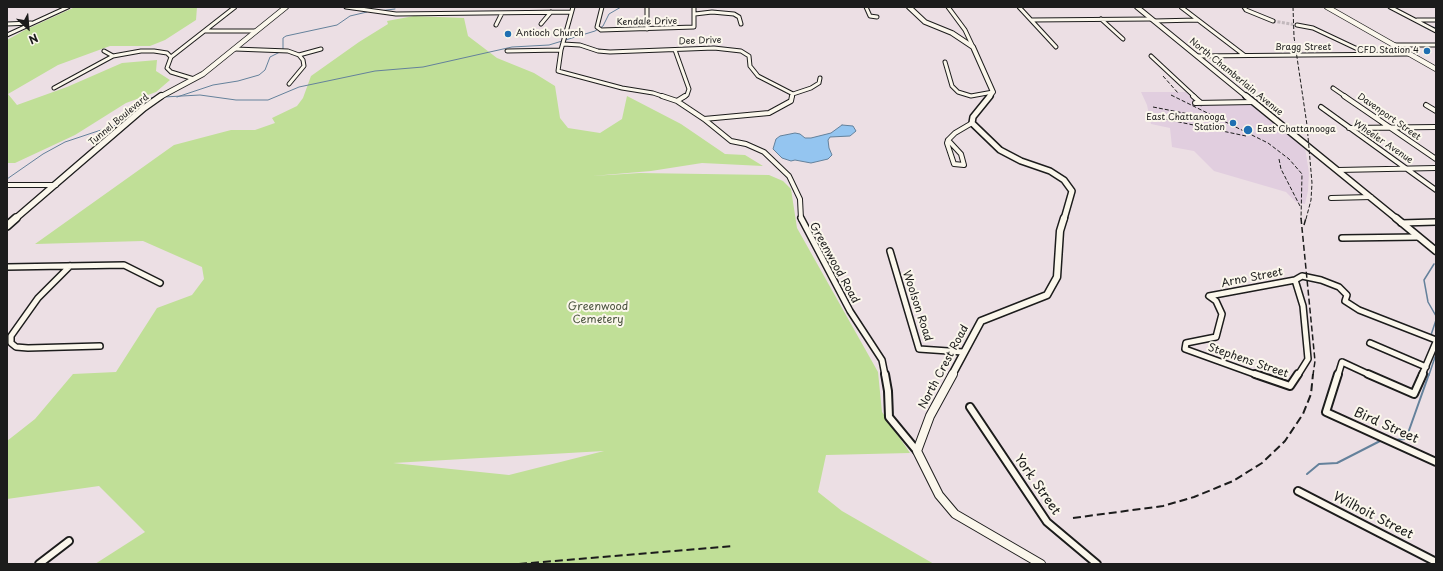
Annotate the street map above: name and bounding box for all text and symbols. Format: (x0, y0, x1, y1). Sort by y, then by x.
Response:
north arrow (8, 8, 48, 48)
street label: Kendale Drive (617, 16, 677, 28)
marker: Antioch Church (503, 29, 513, 39)
place label: Antioch Church (516, 29, 584, 39)
text: N (26, 30, 41, 49)
street label: Dee Drive (678, 35, 722, 47)
street label: North Chamberlain Avenue (1187, 36, 1285, 118)
street label: Bragg Street (1275, 43, 1331, 53)
place label: CFD Station 4 (1357, 46, 1419, 56)
marker: CFD Station 4 (1422, 46, 1432, 56)
street label: Davenport Street (1355, 91, 1423, 143)
street label: Tunnel Boulevard (87, 92, 151, 148)
place label: East Chattanooga Station (1146, 113, 1225, 134)
marker: East Chattanooga Station (1228, 118, 1238, 128)
street label: Wheeler Avenue (1351, 118, 1415, 166)
marker: East Chattanooga (1242, 124, 1254, 136)
place label: East Chattanooga (1257, 125, 1336, 135)
street label: Greenwood Road (806, 220, 862, 306)
street label: Arno Street (1220, 266, 1284, 290)
street label: Woolson Road (899, 269, 935, 343)
park label: Greenwood Cemetery (568, 300, 628, 326)
street label: North Crest Road (916, 323, 972, 411)
street label: Stephens Street (1206, 341, 1290, 381)
street label: Bird Street (1351, 405, 1421, 447)
street label: York Street (1011, 452, 1063, 518)
street label: Wilhoit Street (1330, 489, 1416, 543)

